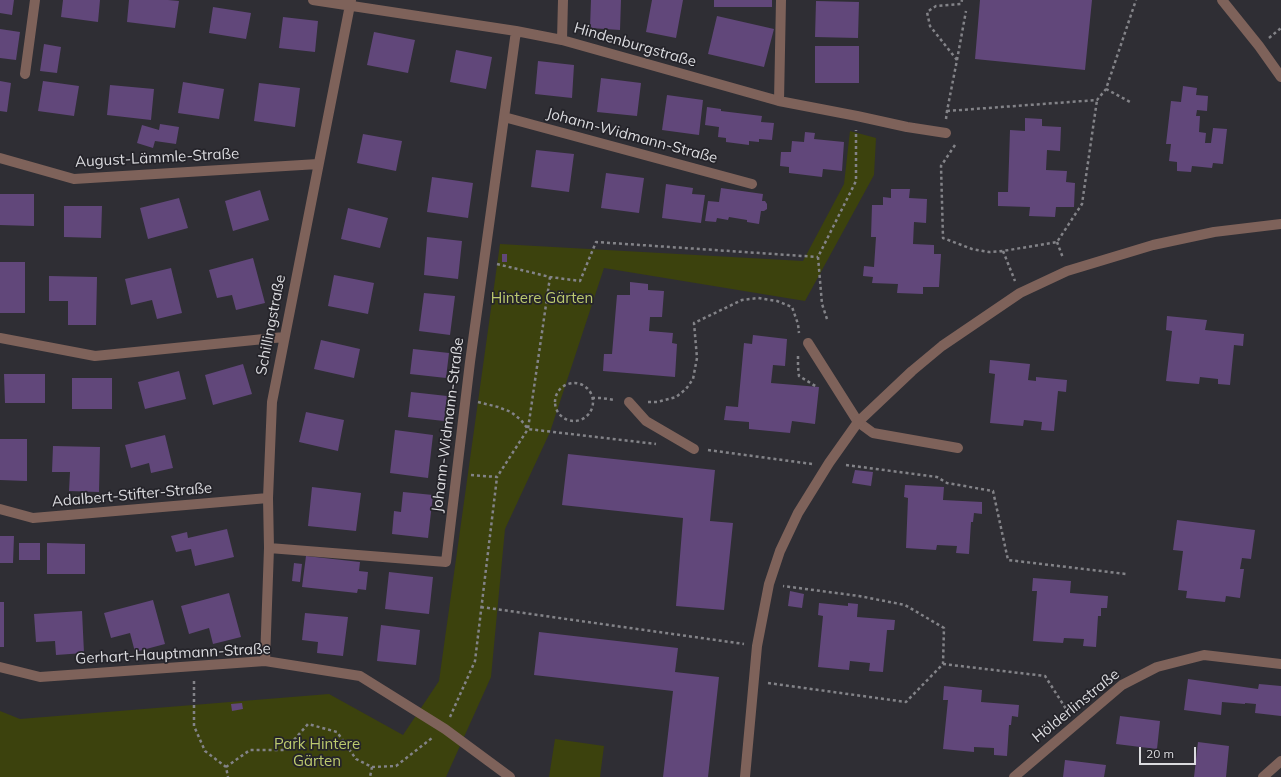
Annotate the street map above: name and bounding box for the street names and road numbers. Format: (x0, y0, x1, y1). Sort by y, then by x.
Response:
street label: Hindenburgstraße (572, 19, 698, 71)
street label: Johann-Widmann-Straße (545, 104, 719, 168)
street label: August-Lämmle-Straße (74, 145, 240, 171)
street label: Schillingstraße (252, 273, 290, 377)
street label: Johann-Widmann-Straße (428, 336, 468, 514)
street label: Adalbert-Stifter-Straße (51, 479, 213, 511)
street label: Gerhart-Hauptmann-Straße (75, 640, 271, 668)
street label: Hölderlinstraße (1029, 665, 1123, 747)

